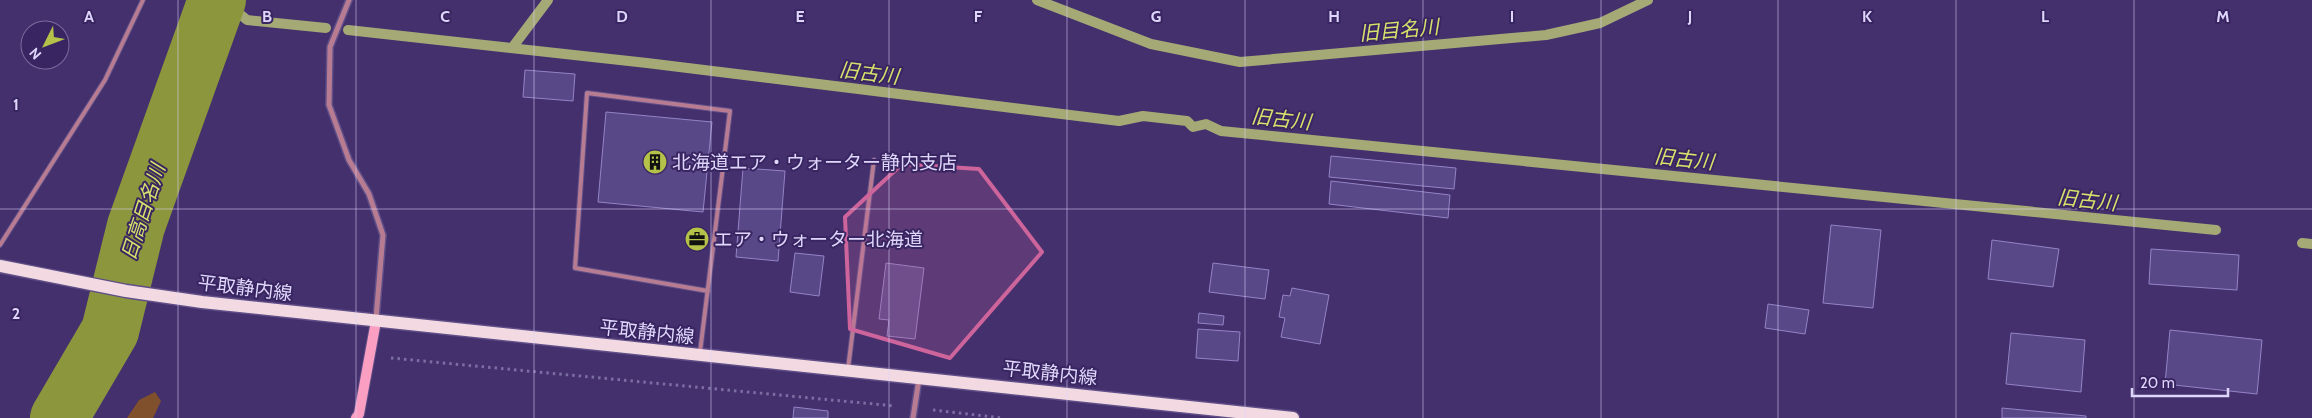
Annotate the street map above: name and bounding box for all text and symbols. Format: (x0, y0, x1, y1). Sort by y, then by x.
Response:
text: A (84, 7, 94, 26)
text: B (262, 7, 272, 26)
text: C (440, 7, 450, 26)
text: D (616, 7, 628, 26)
text: E (795, 7, 805, 26)
text: F (974, 7, 983, 26)
text: G (1151, 7, 1161, 26)
text: H (1328, 7, 1340, 26)
text: I (1510, 7, 1514, 26)
text: J (1687, 7, 1692, 26)
text: K (1862, 7, 1872, 26)
text: L (2041, 7, 2049, 26)
text: M (2216, 7, 2230, 26)
water label: 旧目名川 (1358, 14, 1442, 45)
north arrow (20, 20, 70, 70)
text: N (25, 44, 45, 63)
water label: 旧古川 (838, 57, 902, 89)
text: 1 (13, 95, 19, 114)
water label: 旧古川 (1250, 104, 1314, 134)
water label: 旧古川 (1653, 144, 1717, 174)
building icon: 北海道エア・ウォーター静内支店 (642, 149, 668, 175)
place label: 北海道エア・ウォーター静内支店 (672, 151, 957, 174)
water label: 日高目名川 (116, 159, 170, 263)
water label: 旧古川 (2056, 185, 2120, 215)
office icon: エア・ウォーター北海道 (684, 226, 710, 252)
place label: エア・ウォーター北海道 (714, 228, 923, 251)
street label: 平取静内線 (196, 271, 294, 305)
text: 2 (12, 304, 20, 323)
street label: 平取静内線 (599, 316, 695, 348)
street label: 平取静内線 (1002, 357, 1098, 389)
scale bar (2132, 366, 2228, 398)
text: 20 m (2140, 374, 2175, 392)

